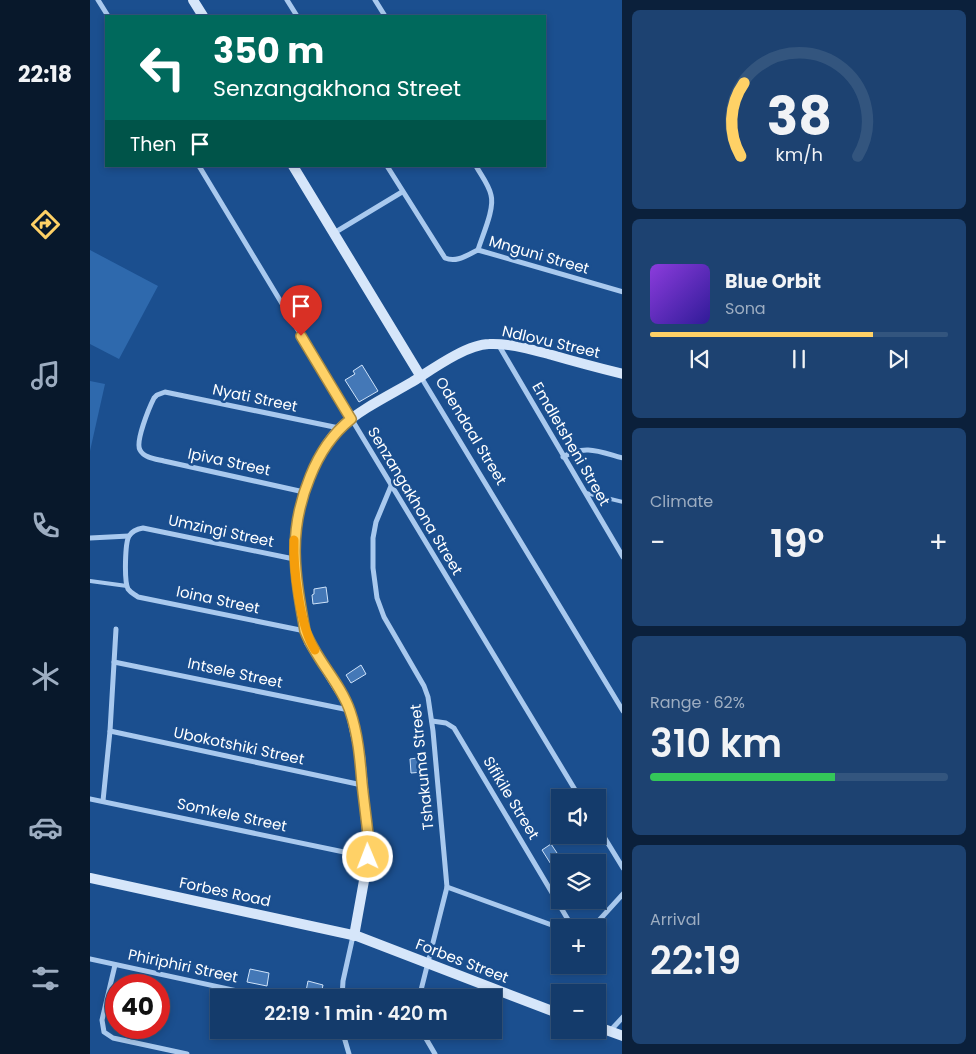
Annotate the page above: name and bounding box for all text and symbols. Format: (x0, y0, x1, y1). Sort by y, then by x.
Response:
text: 350 m (213, 26, 324, 75)
icon: left (130, 35, 195, 100)
text: 22:18 (18, 59, 72, 90)
text: Senzangakhona Street (213, 73, 461, 104)
text: 38 (766, 80, 832, 153)
icon: arrive (186, 130, 214, 158)
text: Then (130, 131, 176, 158)
text: km/h (775, 142, 823, 167)
icon: directions (28, 207, 63, 242)
street label: Mnguni Street (487, 230, 592, 279)
text: Blue Orbit (725, 268, 821, 295)
pin (280, 285, 322, 336)
icon: arrive (287, 292, 315, 320)
text: Sona (725, 297, 766, 320)
street label: Ndlovu Street (500, 320, 602, 363)
icon: previous (686, 345, 714, 373)
icon: pause (785, 345, 813, 373)
icon: next (884, 345, 912, 373)
icon: music (28, 358, 63, 393)
street label: Odendaal Street (431, 373, 512, 489)
street label: Nyati Street (211, 378, 299, 417)
street label: Emdletsheni Street (527, 378, 615, 509)
street label: Senzangakhona Street (363, 423, 468, 579)
street label: Ipiva Street (186, 443, 272, 481)
text: Climate (650, 490, 713, 513)
icon: phone (28, 508, 63, 543)
street label: Umzingi Street (166, 509, 276, 552)
text: 19° (770, 517, 824, 570)
text: − (650, 523, 665, 562)
text: + (929, 523, 948, 562)
street label: Ioina Street (175, 580, 262, 619)
street label: Intsele Street (186, 652, 285, 693)
icon: climate (28, 659, 63, 694)
text: Range · 62% (650, 691, 745, 714)
street label: Tshakuma Street (404, 703, 439, 831)
text: 310 km (650, 717, 782, 770)
street label: Ubokotshiki Street (172, 721, 306, 770)
street label: Sifikile Street (478, 752, 544, 843)
map controls (551, 789, 606, 1039)
button: sound (551, 789, 606, 844)
street label: Somkele Street (175, 793, 289, 836)
icon: car (28, 810, 63, 845)
position arrow (341, 830, 393, 882)
button: layers (551, 854, 606, 909)
street label: Forbes Road (177, 872, 273, 911)
text: Arrival (650, 908, 700, 931)
button: + (551, 919, 606, 974)
street label: Forbes Street (413, 933, 512, 988)
text: 22:19 (650, 934, 741, 987)
street label: Phiriphiri Street (126, 944, 240, 987)
icon: filters (28, 961, 63, 996)
speed limit sign: 40 (105, 974, 170, 1039)
button: − (551, 984, 606, 1039)
text: 22:19 · 1 min · 420 m (264, 1000, 448, 1027)

